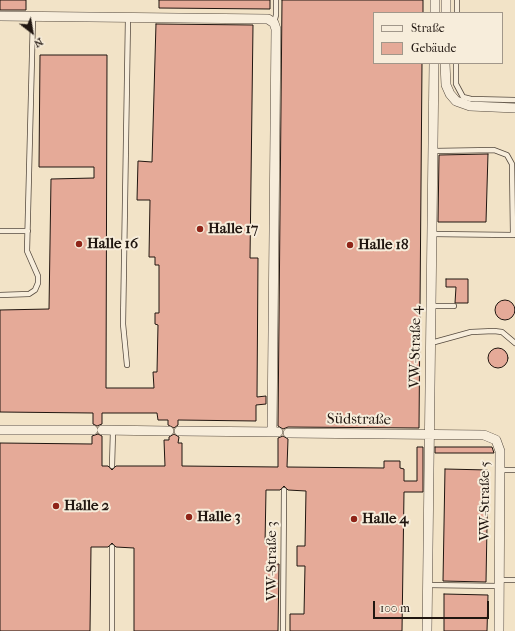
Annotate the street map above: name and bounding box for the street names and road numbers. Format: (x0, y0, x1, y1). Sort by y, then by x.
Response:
street label: VW-Straße 4 (406, 306, 426, 388)
street label: Südstraße (327, 410, 391, 430)
street label: VW-Straße 5 (476, 461, 494, 541)
street label: VW-Straße 3 (263, 521, 281, 601)

